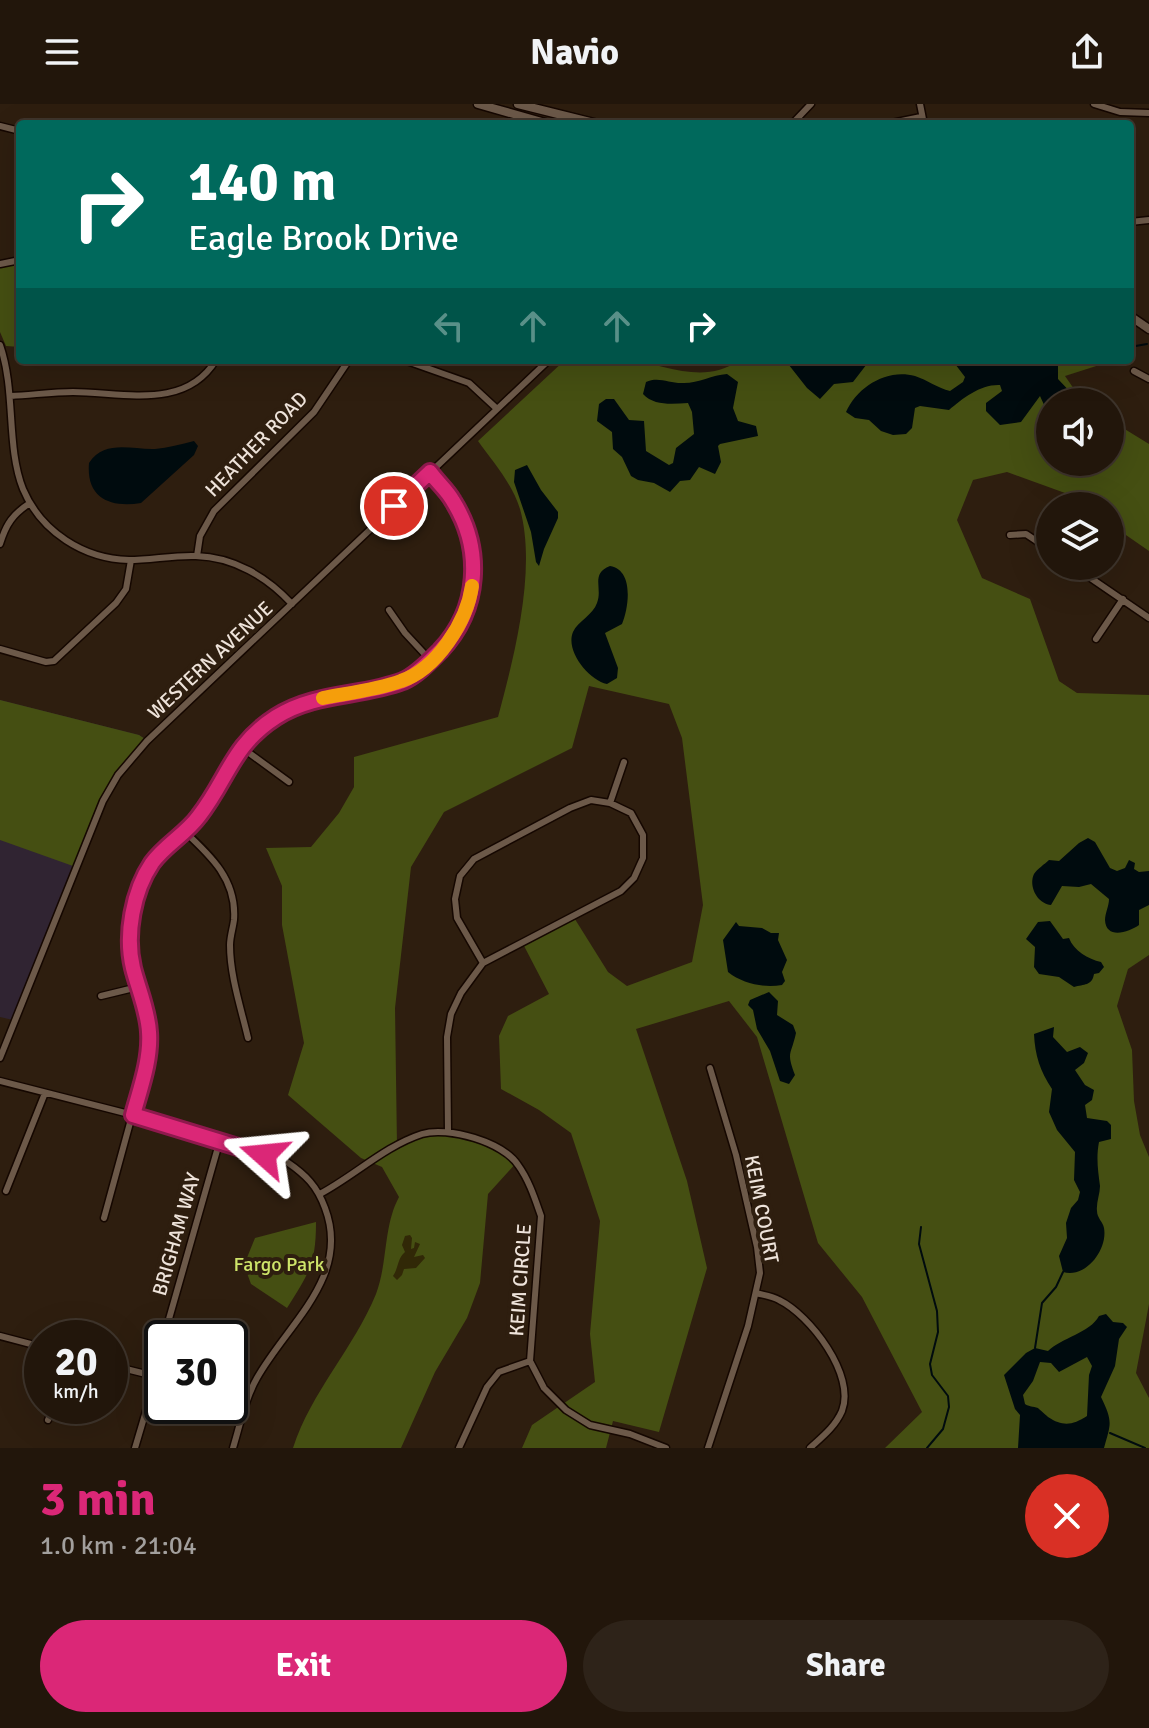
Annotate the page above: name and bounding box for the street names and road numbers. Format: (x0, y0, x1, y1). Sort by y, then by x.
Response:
street label: HEATHER ROAD (200, 386, 313, 502)
street label: WESTERN AVENUE (142, 596, 278, 725)
street label: KEIM COURT (739, 1153, 784, 1265)
street label: BRIGHAM WAY (147, 1170, 206, 1299)
street label: KEIM CIRCLE (504, 1223, 537, 1337)

